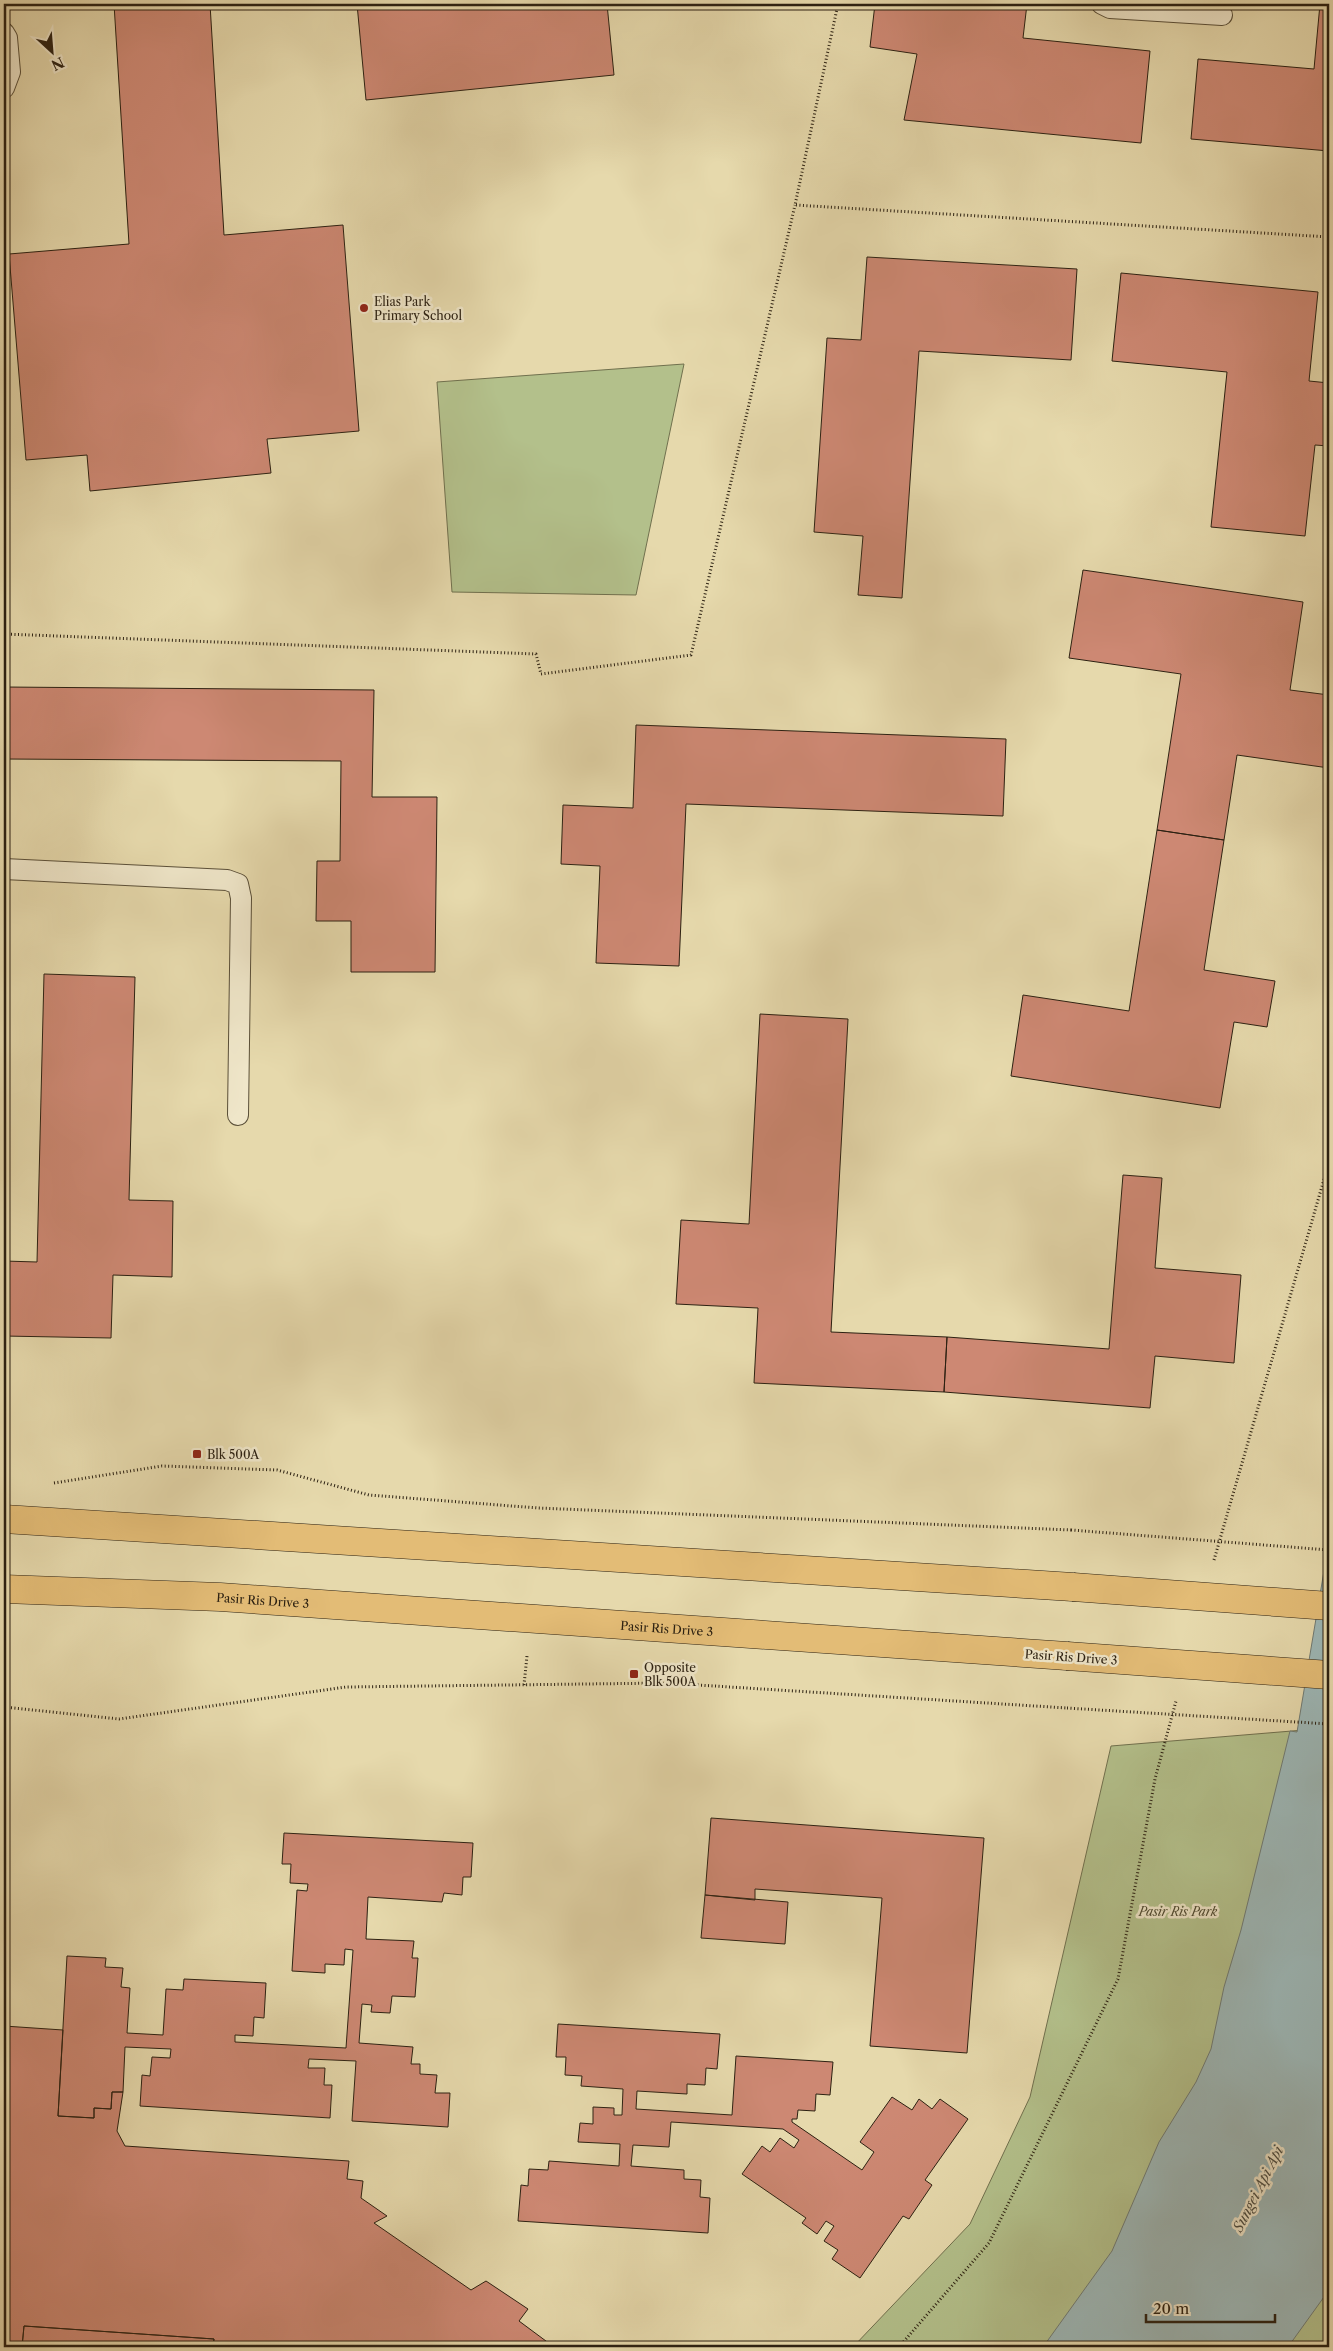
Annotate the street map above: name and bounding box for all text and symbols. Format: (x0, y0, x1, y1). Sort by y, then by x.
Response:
north arrow (28, 28, 78, 78)
text: N (48, 53, 67, 74)
place label: Elias Park Primary School (374, 294, 462, 323)
marker: Elias Park Primary School (358, 302, 370, 314)
place label: Blk 500A (207, 1447, 260, 1462)
marker: Blk 500A (191, 1448, 203, 1460)
street label: Pasir Ris Drive 3 (216, 1589, 310, 1611)
street label: Pasir Ris Drive 3 (620, 1617, 714, 1639)
street label: Pasir Ris Drive 3 (1024, 1646, 1118, 1668)
place label: Opposite Blk 500A (644, 1660, 697, 1689)
marker: Opposite Blk 500A (628, 1668, 640, 1680)
park label: Pasir Ris Park (1138, 1904, 1218, 1919)
water label: Sungei Api Api (1228, 2142, 1288, 2236)
scale bar (1146, 2291, 1274, 2323)
text: 20 m (1153, 2299, 1189, 2318)

